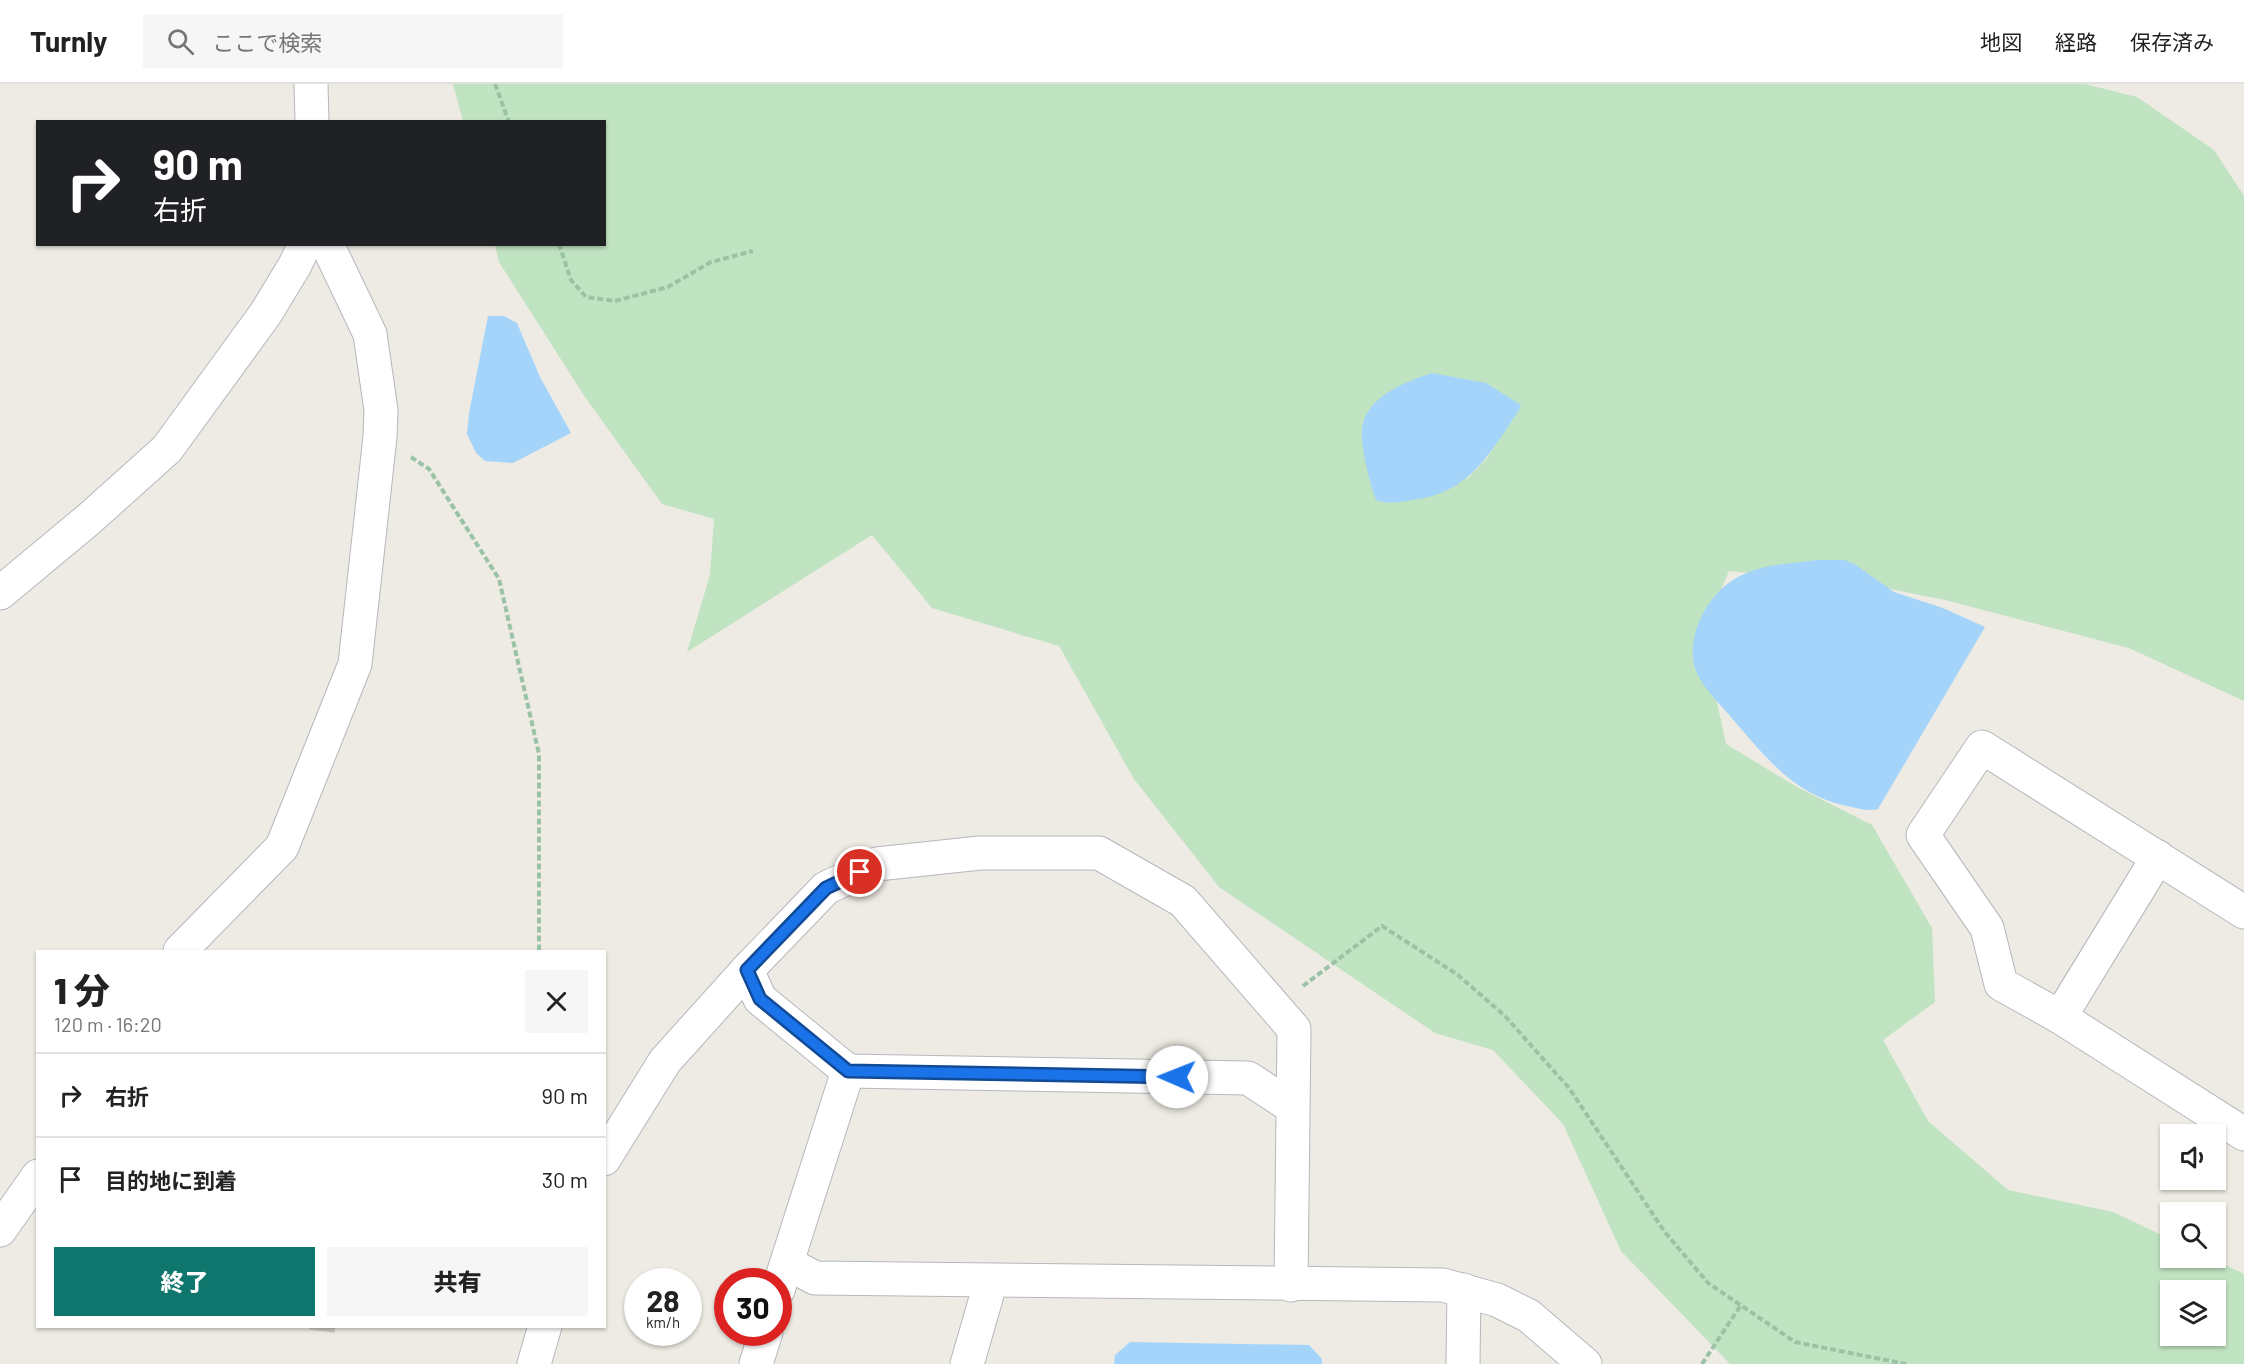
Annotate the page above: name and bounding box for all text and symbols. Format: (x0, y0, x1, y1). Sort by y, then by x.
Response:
search box (143, 14, 563, 68)
text: Turnly (30, 24, 107, 58)
icon: search (164, 25, 197, 58)
text: ここで検索 (212, 29, 322, 55)
text: 地図 (1980, 29, 2022, 54)
text: 経路 (2055, 29, 2097, 54)
text: 保存済み (2130, 29, 2214, 54)
text: 90 m (153, 138, 243, 188)
icon: right (54, 144, 132, 222)
text: 右折 (153, 193, 207, 225)
pin (834, 846, 885, 897)
icon: arrive (843, 855, 876, 888)
text: 1 分 (54, 968, 110, 1011)
button: close (525, 970, 588, 1033)
text: 120 m · 16:20 (54, 1012, 162, 1036)
position arrow (1145, 1045, 1209, 1109)
icon: right (54, 1079, 87, 1112)
text: 90 m (542, 1082, 588, 1108)
text: 右折 (105, 1083, 149, 1109)
map controls (2160, 1124, 2226, 1346)
button: sound (2160, 1124, 2226, 1190)
icon: arrive (54, 1163, 87, 1196)
text: 30 m (542, 1166, 588, 1192)
text: 目的地に到着 (105, 1167, 237, 1193)
button: search (2160, 1202, 2226, 1268)
button: 終了 (54, 1247, 315, 1316)
button: 共有 (327, 1247, 588, 1316)
speed limit sign: 30 (714, 1268, 792, 1346)
button: layers (2160, 1280, 2226, 1346)
text: 28 (646, 1282, 680, 1318)
text: km/h (646, 1313, 680, 1331)

